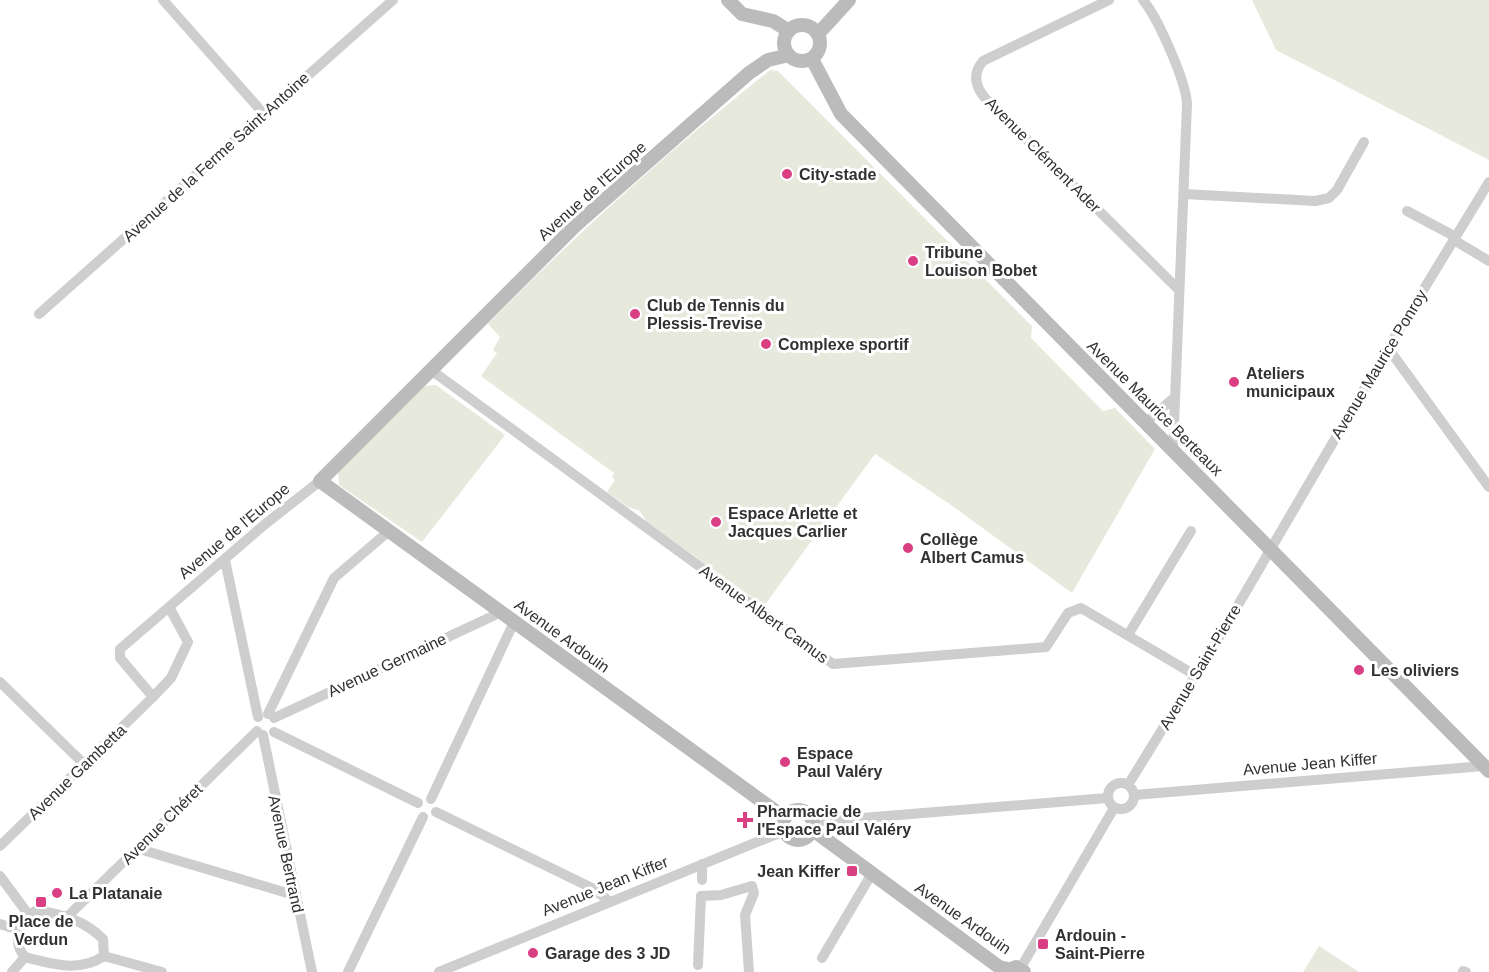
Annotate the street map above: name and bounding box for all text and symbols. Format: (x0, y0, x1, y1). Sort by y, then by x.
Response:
street label: Avenue de la Ferme Saint-Antoine (120, 69, 313, 245)
street label: Avenue Clément Ader (982, 94, 1104, 216)
street label: Avenue de l'Europe (535, 138, 649, 244)
place label: City-stade (799, 166, 876, 183)
marker: City-stade (780, 167, 794, 181)
place label: Tribune Louison Bobet (925, 244, 1038, 279)
marker: Tribune Louison Bobet (906, 254, 920, 268)
street label: Avenue Maurice Ponroy (1328, 287, 1430, 441)
place label: Club de Tennis du Plessis-Trevise (647, 297, 784, 332)
marker: Club de Tennis du Plessis-Trevise (628, 307, 642, 321)
place label: Complexe sportif (778, 336, 909, 353)
marker: Complexe sportif (759, 337, 773, 351)
street label: Avenue Maurice Berteaux (1084, 337, 1226, 479)
place label: Ateliers municipaux (1246, 365, 1335, 400)
marker: Ateliers municipaux (1227, 375, 1241, 389)
street label: Avenue de l'Europe (175, 480, 293, 582)
place label: Espace Arlette et Jacques Carlier (728, 505, 858, 540)
marker: Espace Arlette et Jacques Carlier (709, 515, 723, 529)
place label: Collège Albert Camus (920, 531, 1024, 566)
marker: Collège Albert Camus (901, 541, 915, 555)
street label: Avenue Albert Camus (697, 562, 831, 666)
street label: Avenue Ardouin (511, 596, 613, 676)
street label: Avenue Saint-Pierre (1156, 601, 1244, 733)
street label: Avenue Germaine (325, 630, 449, 700)
place label: Les oliviers (1371, 662, 1459, 679)
marker: Les oliviers (1352, 663, 1366, 677)
street label: Avenue Gambetta (25, 721, 129, 823)
place label: Espace Paul Valéry (797, 745, 882, 780)
street label: Avenue Jean Kiffer (1242, 750, 1378, 778)
marker: Espace Paul Valéry (778, 755, 792, 769)
street label: Avenue Chéret (118, 780, 206, 868)
street label: Avenue Bertrand (265, 794, 307, 914)
place label: Pharmacie de l'Espace Paul Valéry (757, 803, 911, 838)
marker: Pharmacie de l'Espace Paul Valéry (738, 813, 752, 827)
street label: Avenue Jean Kiffer (539, 853, 671, 919)
place label: Jean Kiffer (757, 863, 840, 880)
marker: Jean Kiffer (845, 864, 859, 878)
street label: Avenue Ardouin (912, 879, 1014, 957)
place label: La Platanaie (69, 885, 162, 902)
marker: La Platanaie (50, 886, 64, 900)
marker: Place de Verdun (34, 895, 48, 909)
place label: Place de Verdun (9, 913, 74, 948)
place label: Ardouin - Saint-Pierre (1055, 927, 1145, 962)
marker: Ardouin - Saint-Pierre (1036, 937, 1050, 951)
place label: Garage des 3 JD (545, 945, 670, 962)
marker: Garage des 3 JD (526, 946, 540, 960)

